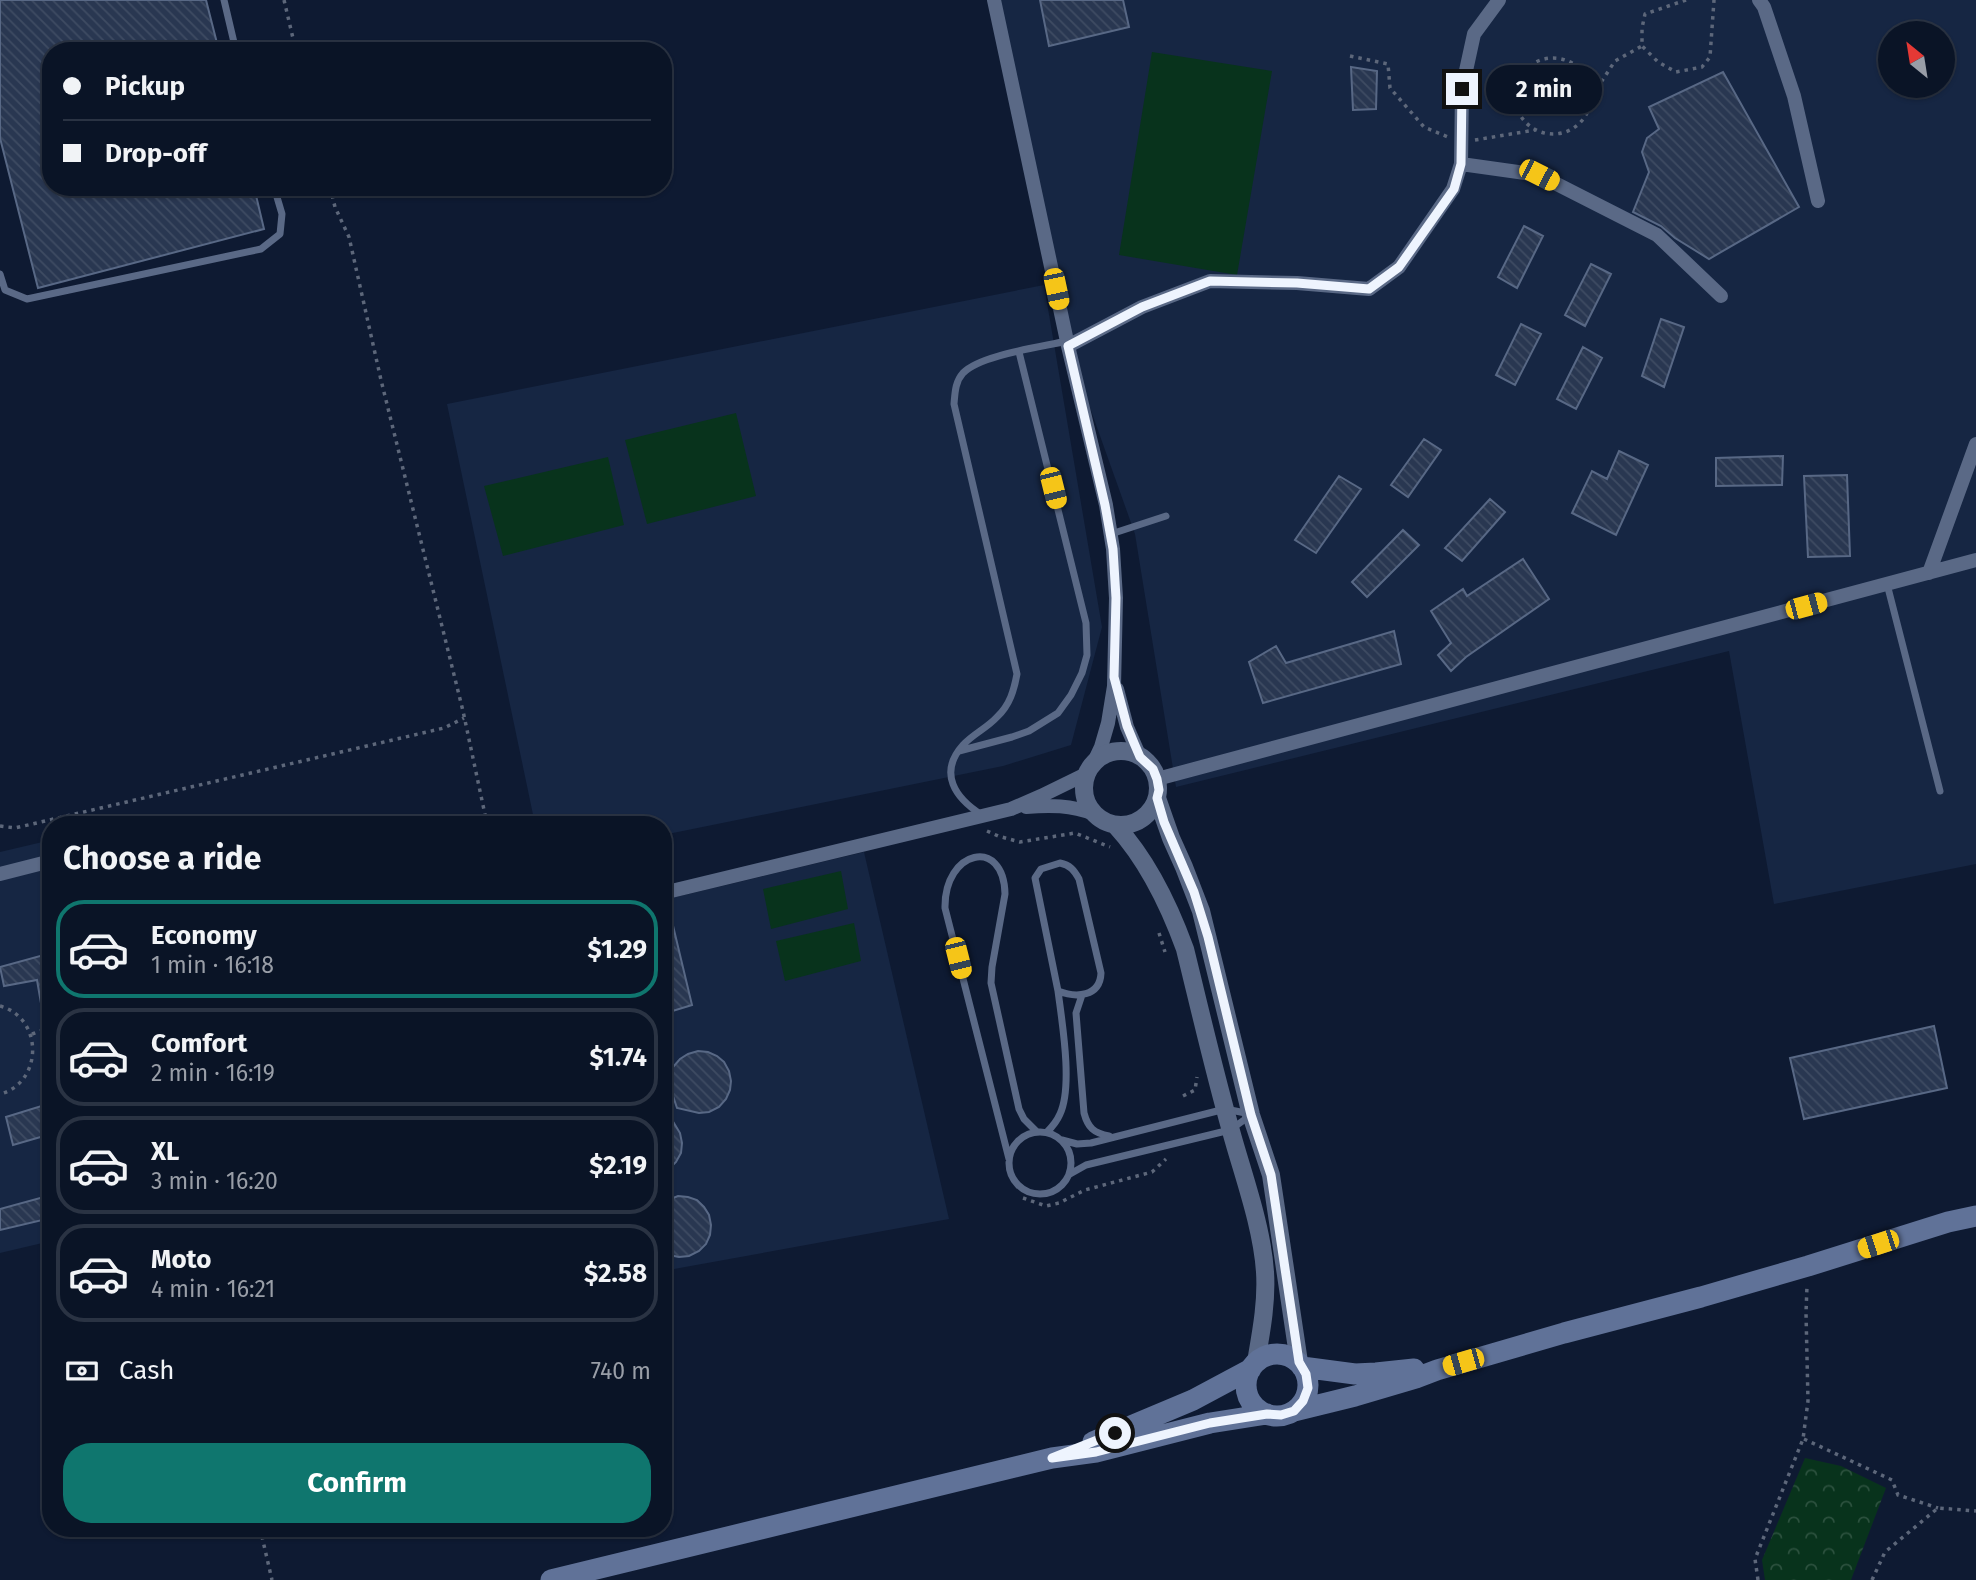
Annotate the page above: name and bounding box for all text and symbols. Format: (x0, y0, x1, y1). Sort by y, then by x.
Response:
north arrow (1878, 21, 1955, 98)
map controls (1878, 21, 1955, 98)
callout: 2 min (1486, 64, 1602, 114)
text: Pickup (105, 71, 185, 102)
route end (1446, 73, 1478, 105)
text: 2 min (1516, 75, 1572, 103)
text: Drop-off (105, 138, 207, 169)
car (1516, 156, 1563, 194)
car (1042, 266, 1071, 312)
car (1038, 465, 1069, 511)
car (1783, 590, 1830, 622)
text: Choose a ride (63, 839, 261, 877)
icon: car (67, 918, 130, 981)
text: Economy (151, 920, 257, 951)
text: $1.29 (588, 934, 647, 965)
car (943, 935, 974, 981)
text: 1 min · 16:18 (151, 951, 274, 979)
icon: car (67, 1026, 130, 1089)
text: Comfort (151, 1028, 247, 1059)
text: $1.74 (590, 1042, 647, 1073)
text: 2 min · 16:19 (151, 1059, 275, 1087)
icon: car (67, 1134, 130, 1197)
text: XL (151, 1136, 179, 1167)
text: $2.19 (589, 1150, 647, 1181)
text: 3 min · 16:20 (151, 1167, 278, 1195)
car (1855, 1228, 1902, 1260)
icon: car (67, 1242, 130, 1305)
text: Moto (151, 1244, 211, 1275)
text: $2.58 (584, 1258, 647, 1289)
text: 4 min · 16:21 (151, 1275, 275, 1303)
car (1440, 1346, 1487, 1378)
icon: cash (63, 1352, 101, 1390)
text: Cash (119, 1355, 175, 1386)
text: 740 m (591, 1357, 651, 1385)
route start (1099, 1417, 1131, 1449)
button: Confirm (63, 1443, 651, 1523)

